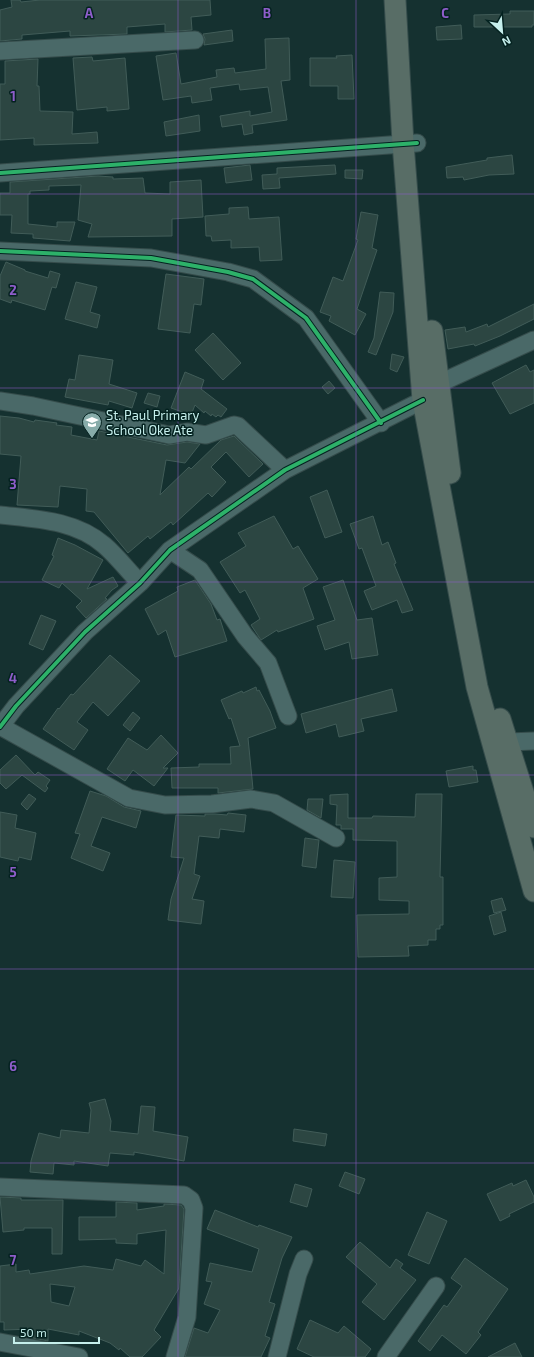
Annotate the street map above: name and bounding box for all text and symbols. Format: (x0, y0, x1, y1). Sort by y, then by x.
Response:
text: A (85, 5, 94, 21)
text: B (263, 5, 271, 21)
text: C (441, 5, 449, 21)
north arrow (482, 12, 522, 52)
text: N (500, 34, 513, 49)
text: 1 (10, 88, 16, 104)
text: 2 (9, 282, 17, 298)
place label: St. Paul Primary School Oke Ate (106, 407, 199, 438)
school or university icon: St. Paul Primary School Oke Ate (81, 411, 103, 439)
text: 3 (9, 476, 17, 492)
text: 4 (9, 670, 17, 686)
text: 5 (9, 864, 17, 880)
text: 6 (9, 1058, 17, 1074)
text: 7 (10, 1252, 17, 1268)
scale bar (14, 1319, 99, 1345)
text: 50 m (20, 1325, 47, 1339)

